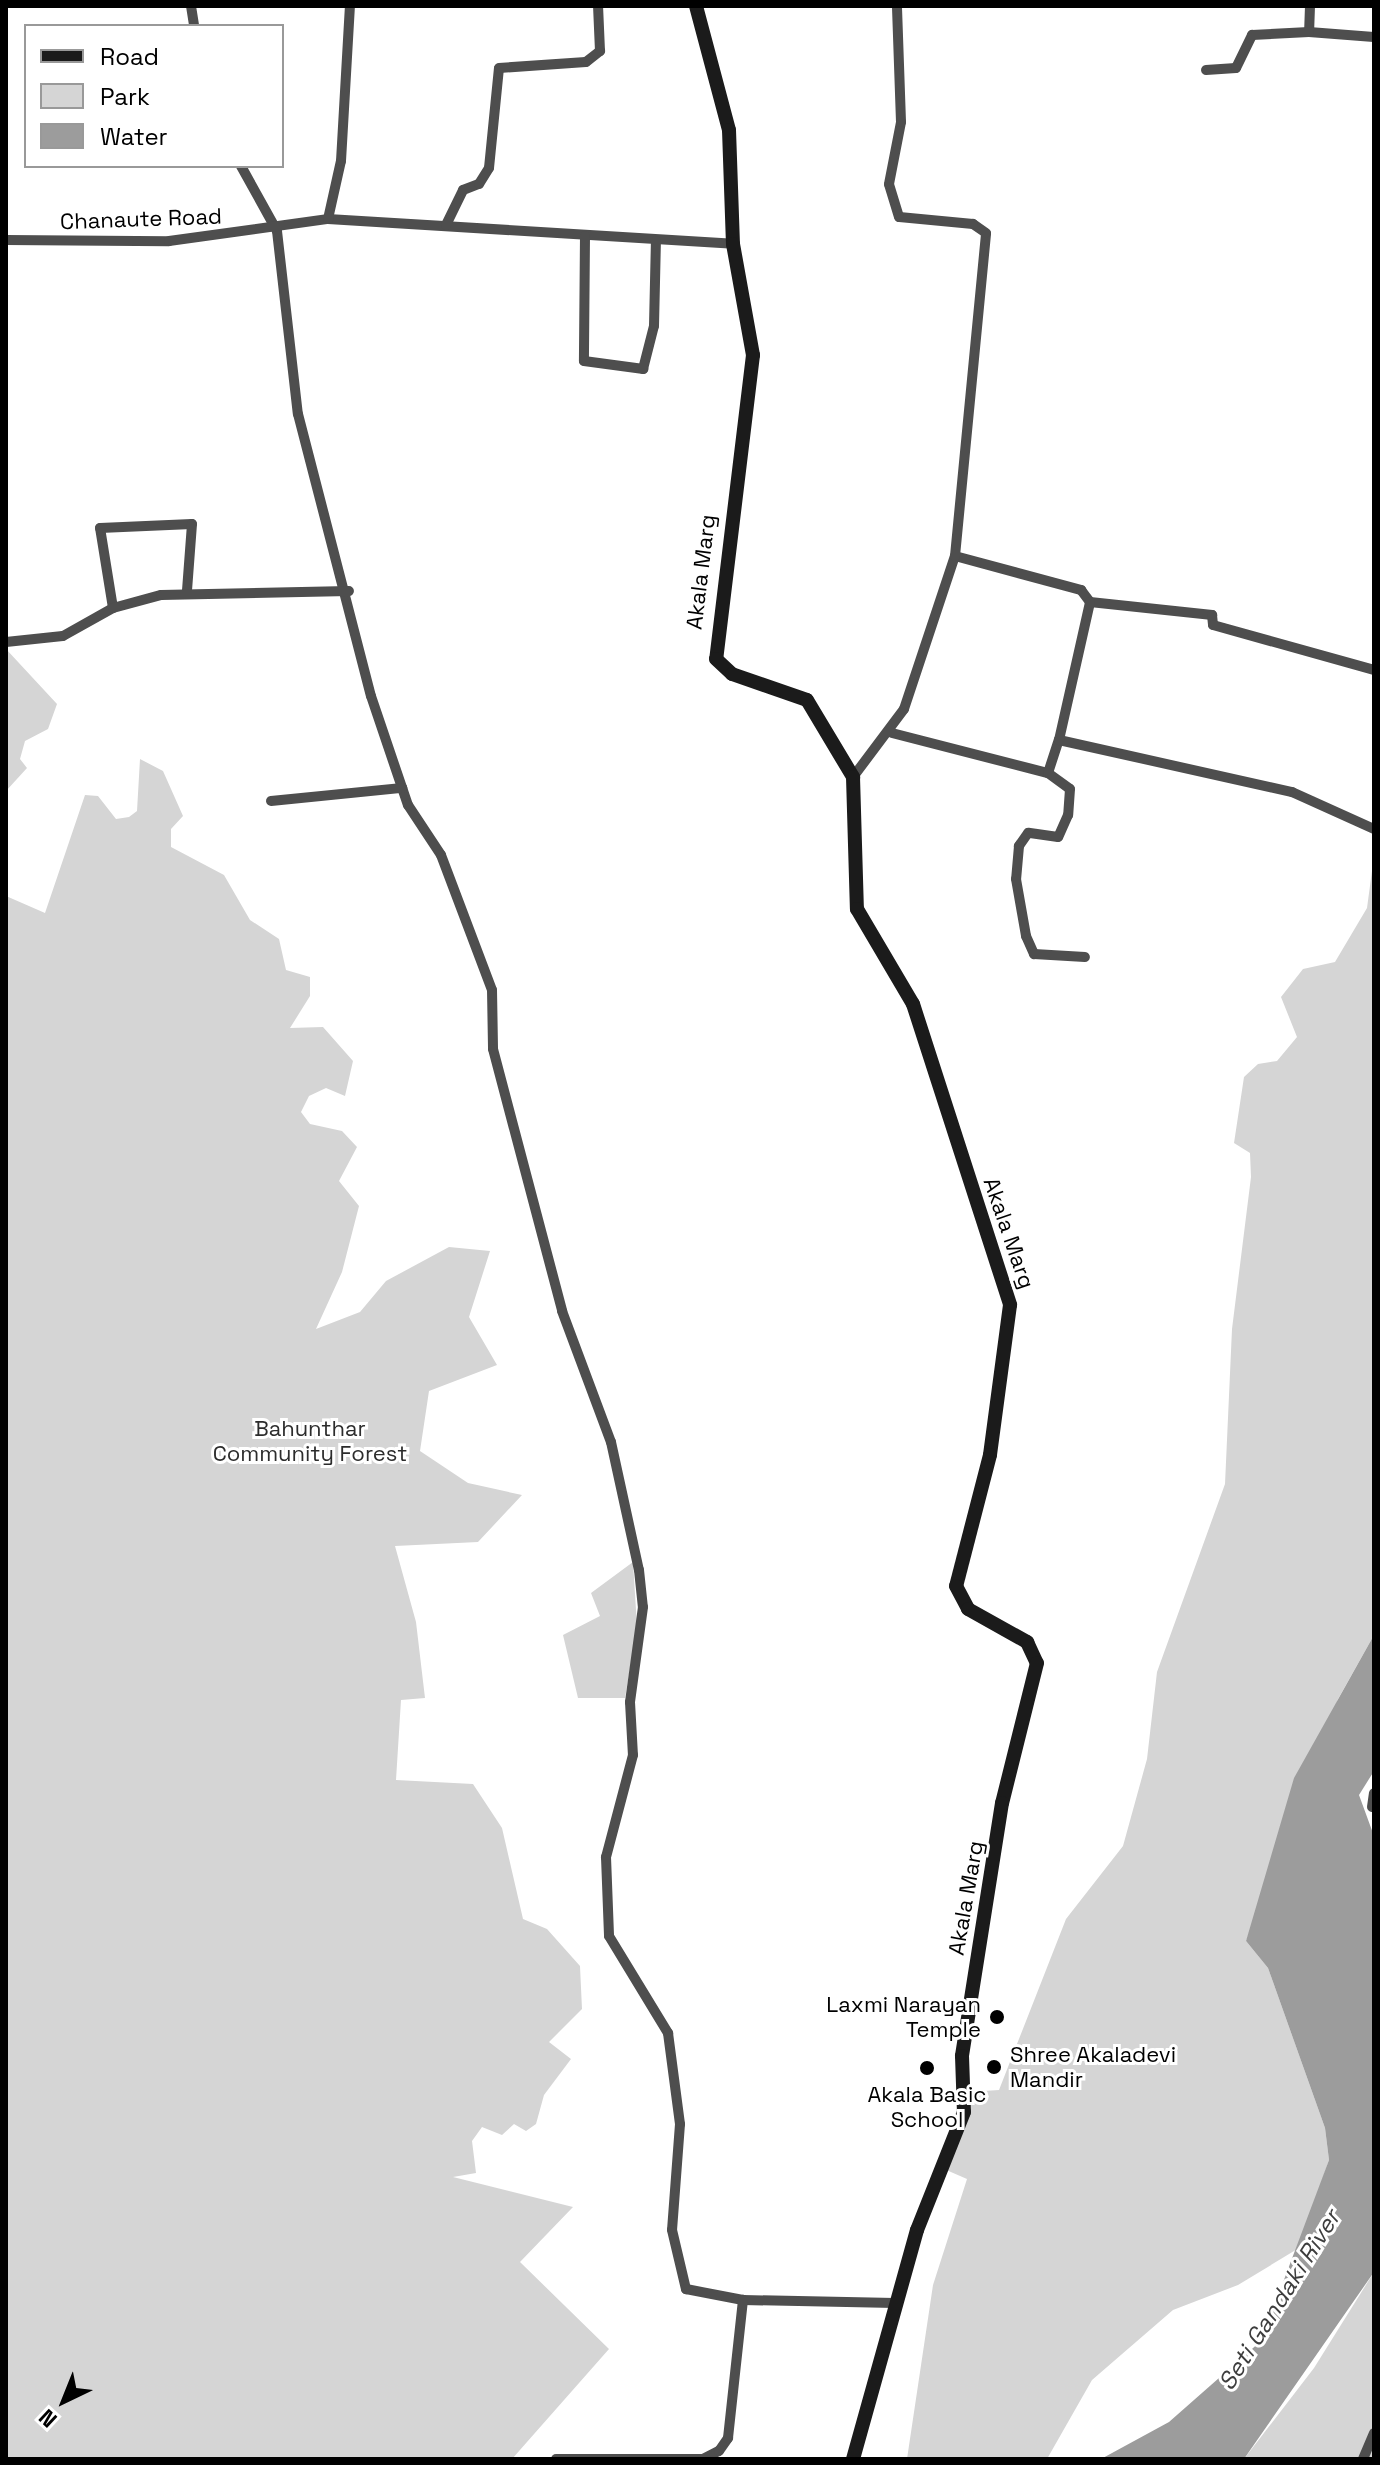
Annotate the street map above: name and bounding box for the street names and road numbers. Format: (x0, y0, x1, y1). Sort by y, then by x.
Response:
street label: Chanaute Road (60, 203, 222, 235)
street label: Akala Marg (681, 513, 721, 631)
street label: Akala Marg (978, 1174, 1040, 1292)
street label: Akala Marg (943, 1839, 989, 1957)

